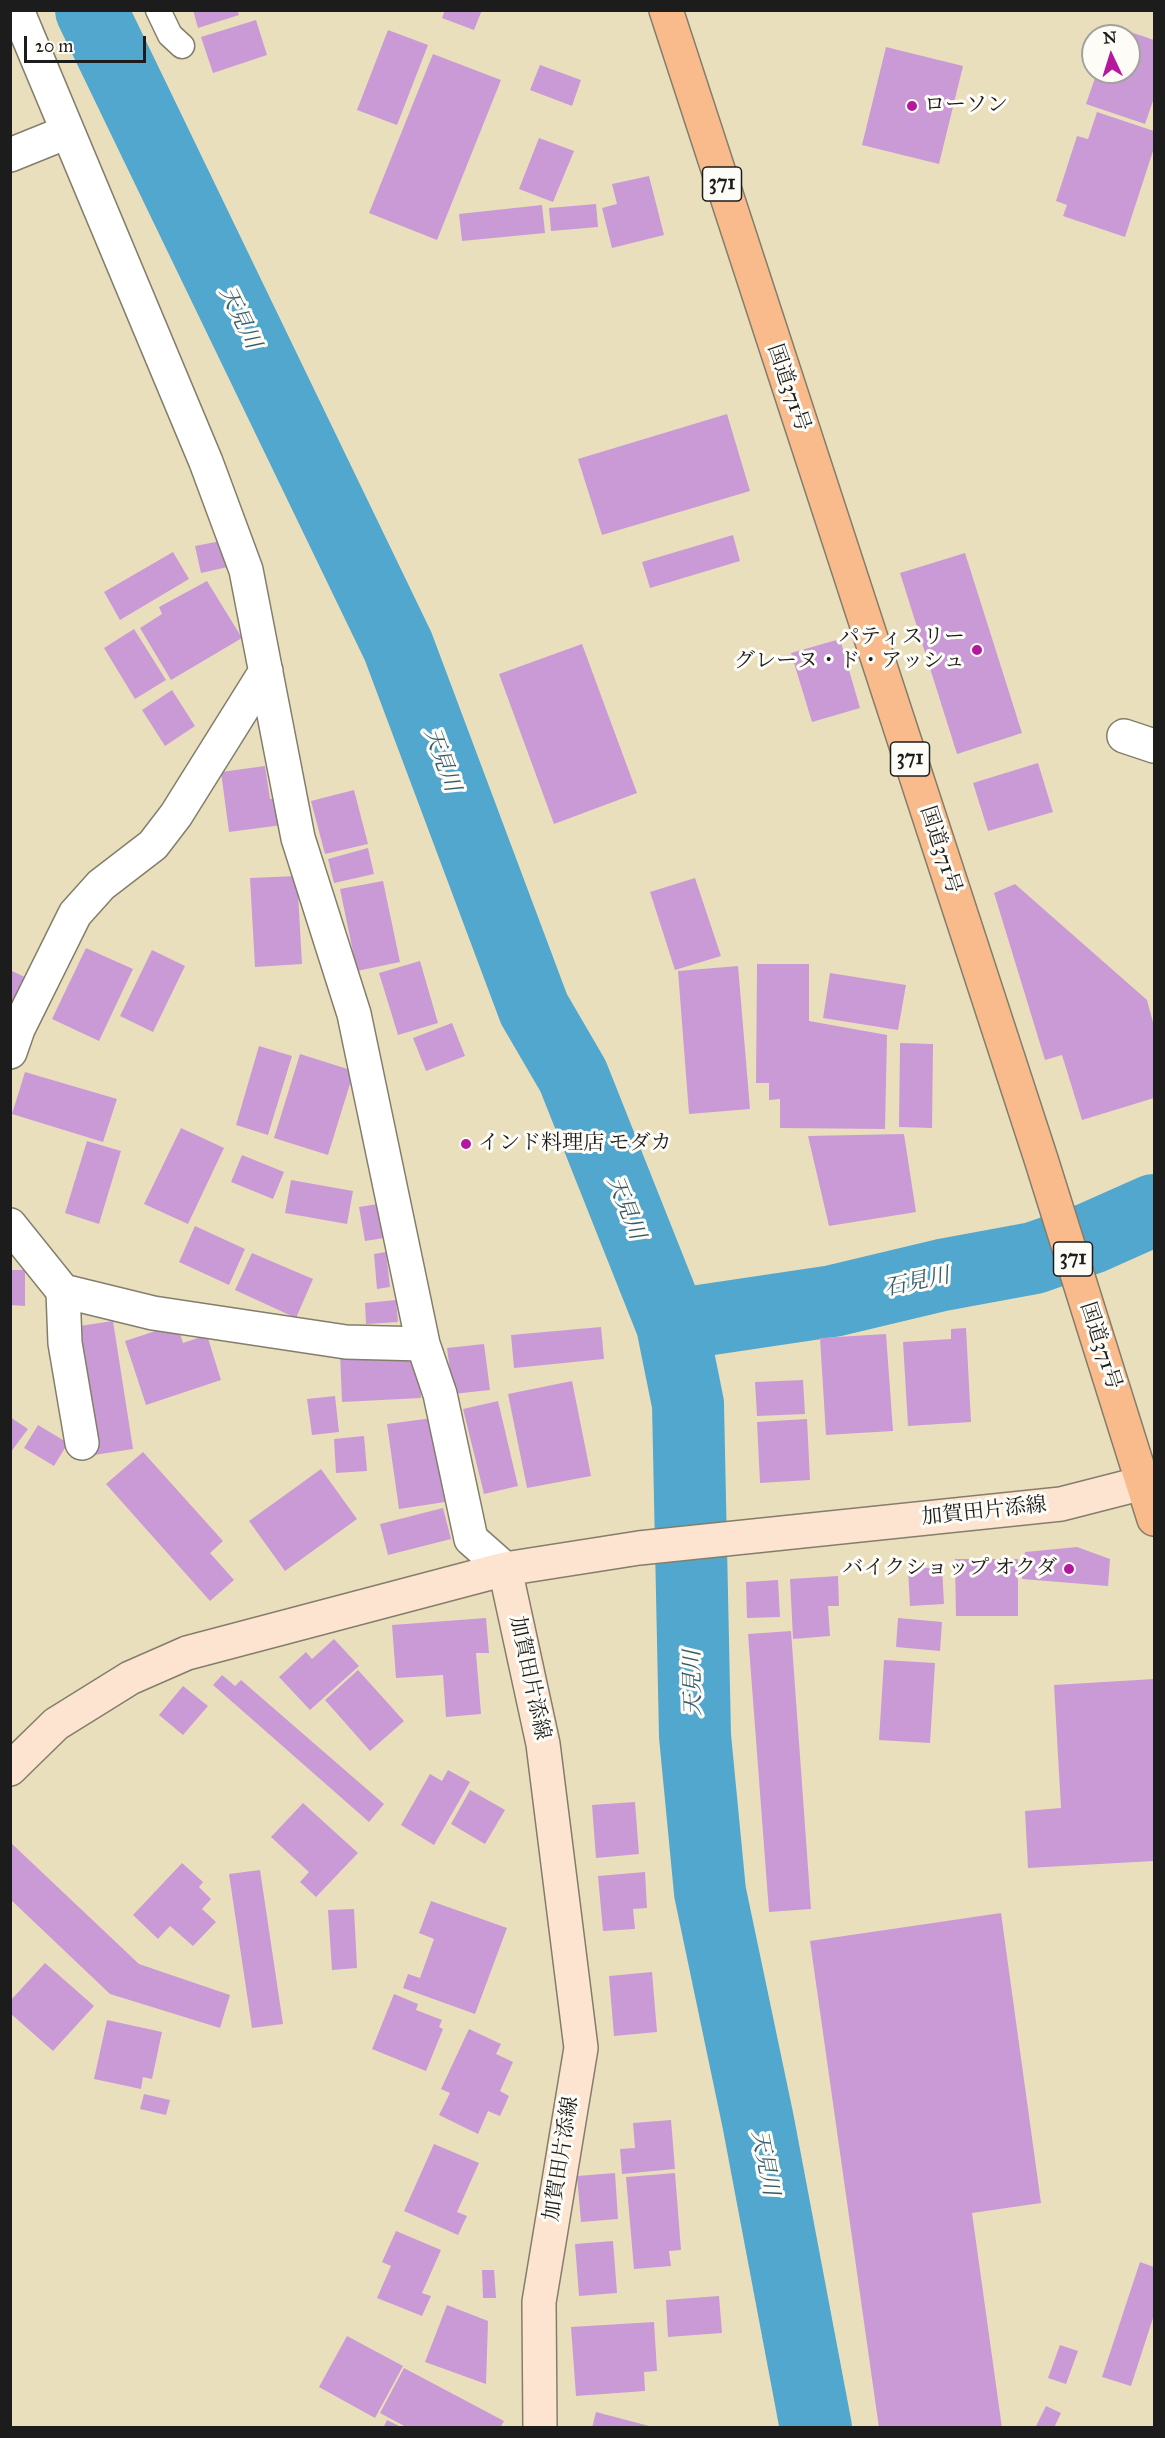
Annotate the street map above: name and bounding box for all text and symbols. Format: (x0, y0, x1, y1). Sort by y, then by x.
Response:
scale bar (27, 24, 148, 62)
north arrow (1081, 24, 1141, 84)
text: N (1102, 28, 1117, 47)
text: 20 m (35, 35, 73, 57)
place label: ローソン (924, 93, 1008, 119)
marker: ローソン (905, 99, 919, 113)
road number: 371 (702, 167, 742, 201)
water label: 天見川 (213, 283, 265, 353)
street label: 国道371号 (761, 341, 815, 435)
place label: パティスリー グレーヌ・ド・アッシュ (734, 625, 965, 675)
marker: パティスリー グレーヌ・ド・アッシュ (970, 643, 984, 657)
water label: 天見川 (417, 724, 465, 796)
road number: 371 (890, 742, 930, 776)
street label: 国道371号 (914, 803, 966, 897)
place label: インド料理店 モダカ (478, 1131, 672, 1157)
marker: インド料理店 モダカ (459, 1137, 473, 1151)
water label: 天見川 (600, 1172, 650, 1244)
road number: 371 (1054, 1242, 1092, 1276)
water label: 石見川 (882, 1263, 952, 1303)
street label: 国道371号 (1074, 1299, 1126, 1393)
street label: 加賀田片添線 (920, 1493, 1048, 1531)
place label: バイクショップ オクダ (842, 1556, 1057, 1582)
marker: バイクショップ オクダ (1062, 1562, 1076, 1576)
street label: 加賀田片添線 (504, 1614, 554, 1742)
water label: 天見川 (680, 1650, 708, 1716)
street label: 加賀田片添線 (540, 2095, 584, 2223)
water label: 天見川 (745, 2128, 783, 2198)

